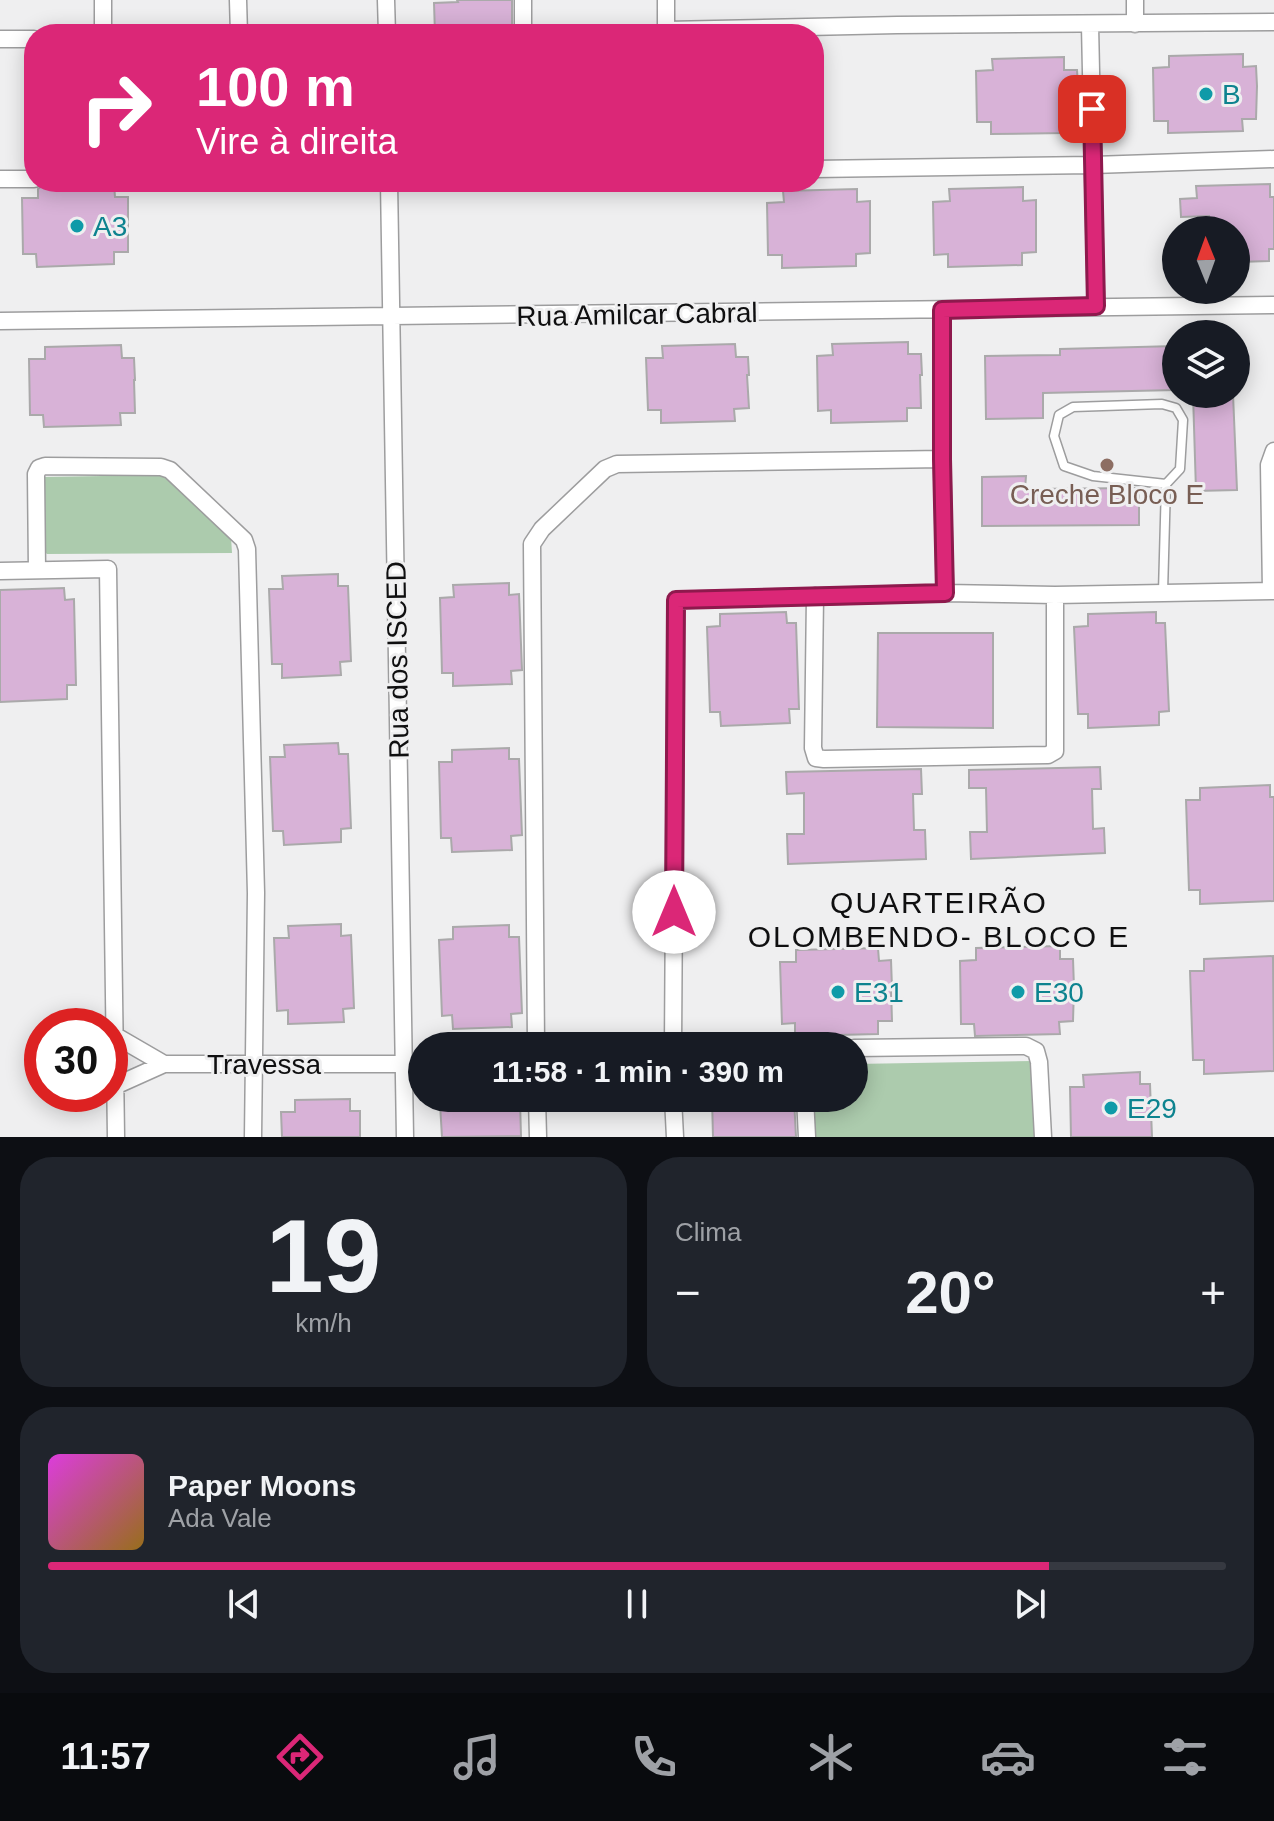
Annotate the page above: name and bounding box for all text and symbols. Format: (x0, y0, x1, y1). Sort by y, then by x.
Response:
text: 100 m (196, 55, 355, 118)
icon: right (64, 56, 168, 160)
pin (1058, 75, 1126, 143)
place label: B (1222, 79, 1241, 110)
marker: B (1197, 85, 1215, 103)
icon: arrive (1070, 87, 1114, 131)
text: Vire à direita (196, 121, 397, 162)
place label: A3 (93, 211, 127, 242)
north arrow (1162, 216, 1250, 304)
map controls (1162, 216, 1250, 408)
marker: A3 (68, 217, 86, 235)
street label: Rua Amilcar Cabral (516, 297, 758, 332)
button: layers (1162, 320, 1250, 408)
marker: Creche Bloco E (1098, 456, 1116, 474)
place label: Creche Bloco E (1010, 479, 1204, 510)
street label: Rua dos ISCED (380, 561, 415, 759)
position arrow (632, 870, 716, 954)
district label: QUARTEIRÃO OLOMBENDO- BLOCO E (748, 886, 1130, 953)
place label: E31 (854, 977, 904, 1008)
place label: E30 (1034, 977, 1084, 1008)
marker: E31 (829, 983, 847, 1001)
marker: E30 (1009, 983, 1027, 1001)
speed limit sign: 30 (24, 1008, 128, 1112)
street label: Travessa (207, 1049, 321, 1080)
text: 11:58 · 1 min · 390 m (492, 1055, 784, 1088)
place label: E29 (1127, 1093, 1177, 1124)
marker: E29 (1102, 1099, 1120, 1117)
text: 19 (266, 1198, 381, 1314)
text: Clima (675, 1217, 741, 1247)
text: 20° (905, 1259, 996, 1326)
text: − (675, 1268, 701, 1317)
text: + (1200, 1268, 1226, 1317)
text: km/h (295, 1308, 352, 1338)
text: Paper Moons (168, 1469, 356, 1502)
text: Ada Vale (168, 1503, 272, 1533)
icon: previous (222, 1582, 266, 1626)
icon: pause (615, 1582, 659, 1626)
icon: next (1008, 1582, 1052, 1626)
icon: directions (272, 1729, 328, 1785)
icon: music (449, 1729, 505, 1785)
icon: phone (626, 1729, 682, 1785)
icon: climate (803, 1729, 859, 1785)
icon: car (980, 1729, 1036, 1785)
icon: filters (1157, 1729, 1213, 1785)
text: 11:57 (61, 1736, 151, 1777)

